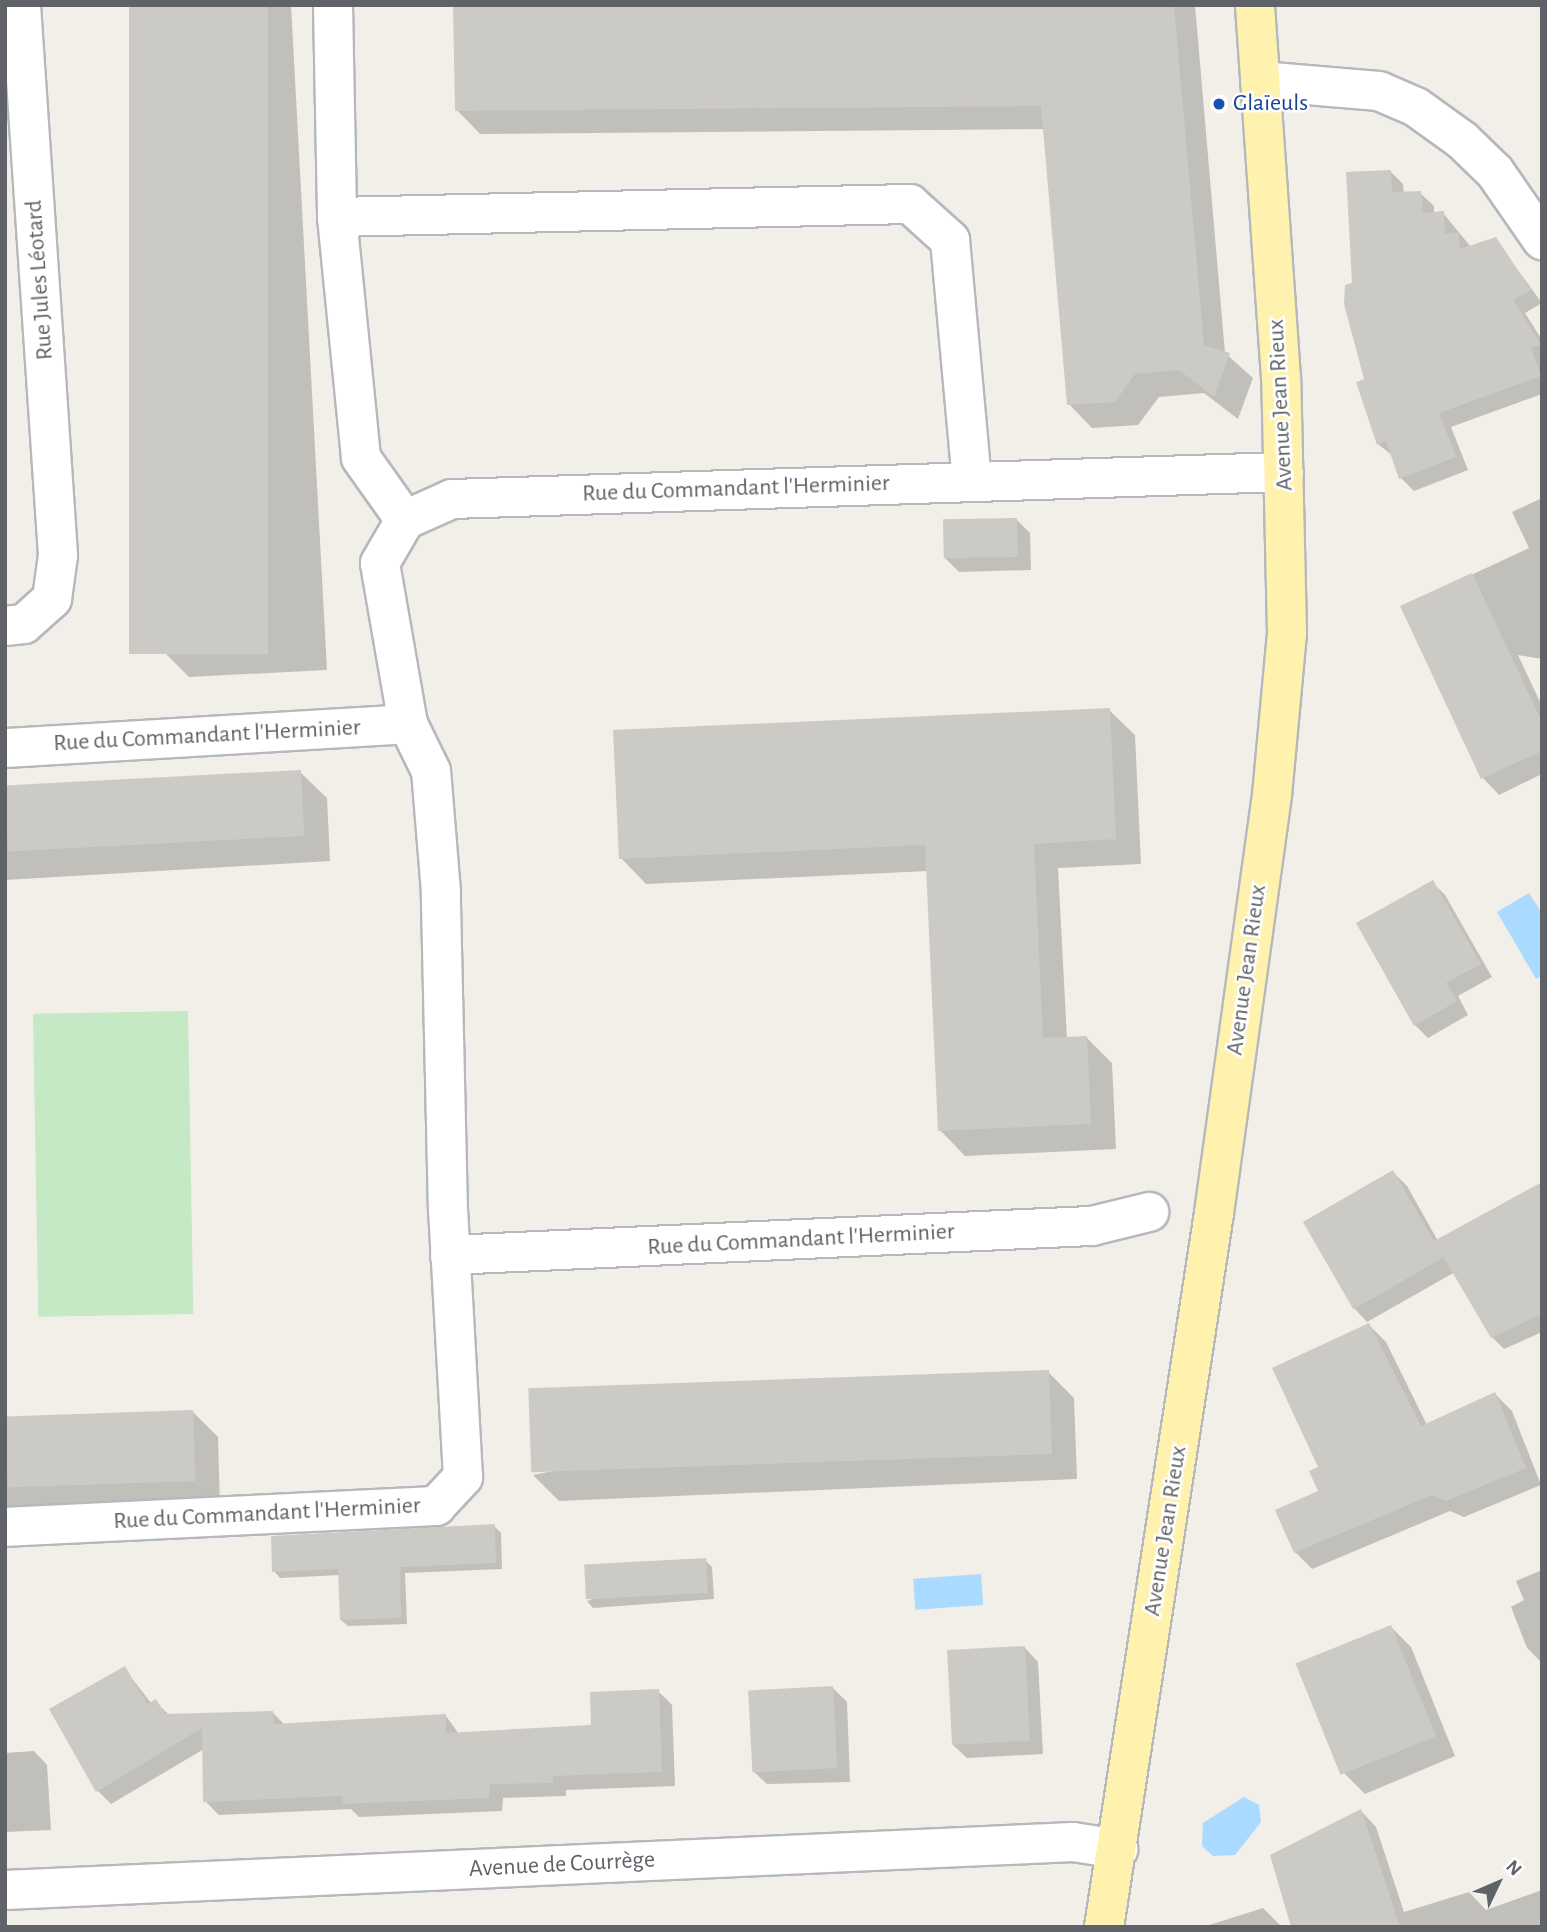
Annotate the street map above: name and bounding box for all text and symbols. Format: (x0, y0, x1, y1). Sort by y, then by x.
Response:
place label: Glaïeuls (1233, 90, 1308, 118)
marker: Glaïeuls (1211, 96, 1227, 112)
street label: Rue Jules Léotard (20, 199, 60, 361)
street label: Avenue Jean Rieux (1262, 318, 1300, 492)
street label: Rue du Commandant l'Herminier (582, 469, 890, 509)
street label: Rue du Commandant l'Herminier (53, 714, 361, 758)
street label: Avenue Jean Rieux (1221, 883, 1273, 1057)
street label: Rue du Commandant l'Herminier (647, 1218, 955, 1262)
street label: Avenue Jean Rieux (1138, 1444, 1194, 1618)
street label: Rue du Commandant l'Herminier (113, 1492, 421, 1536)
street label: Avenue de Courrège (468, 1846, 656, 1884)
north arrow (1463, 1848, 1533, 1918)
text: N (1502, 1857, 1525, 1879)

